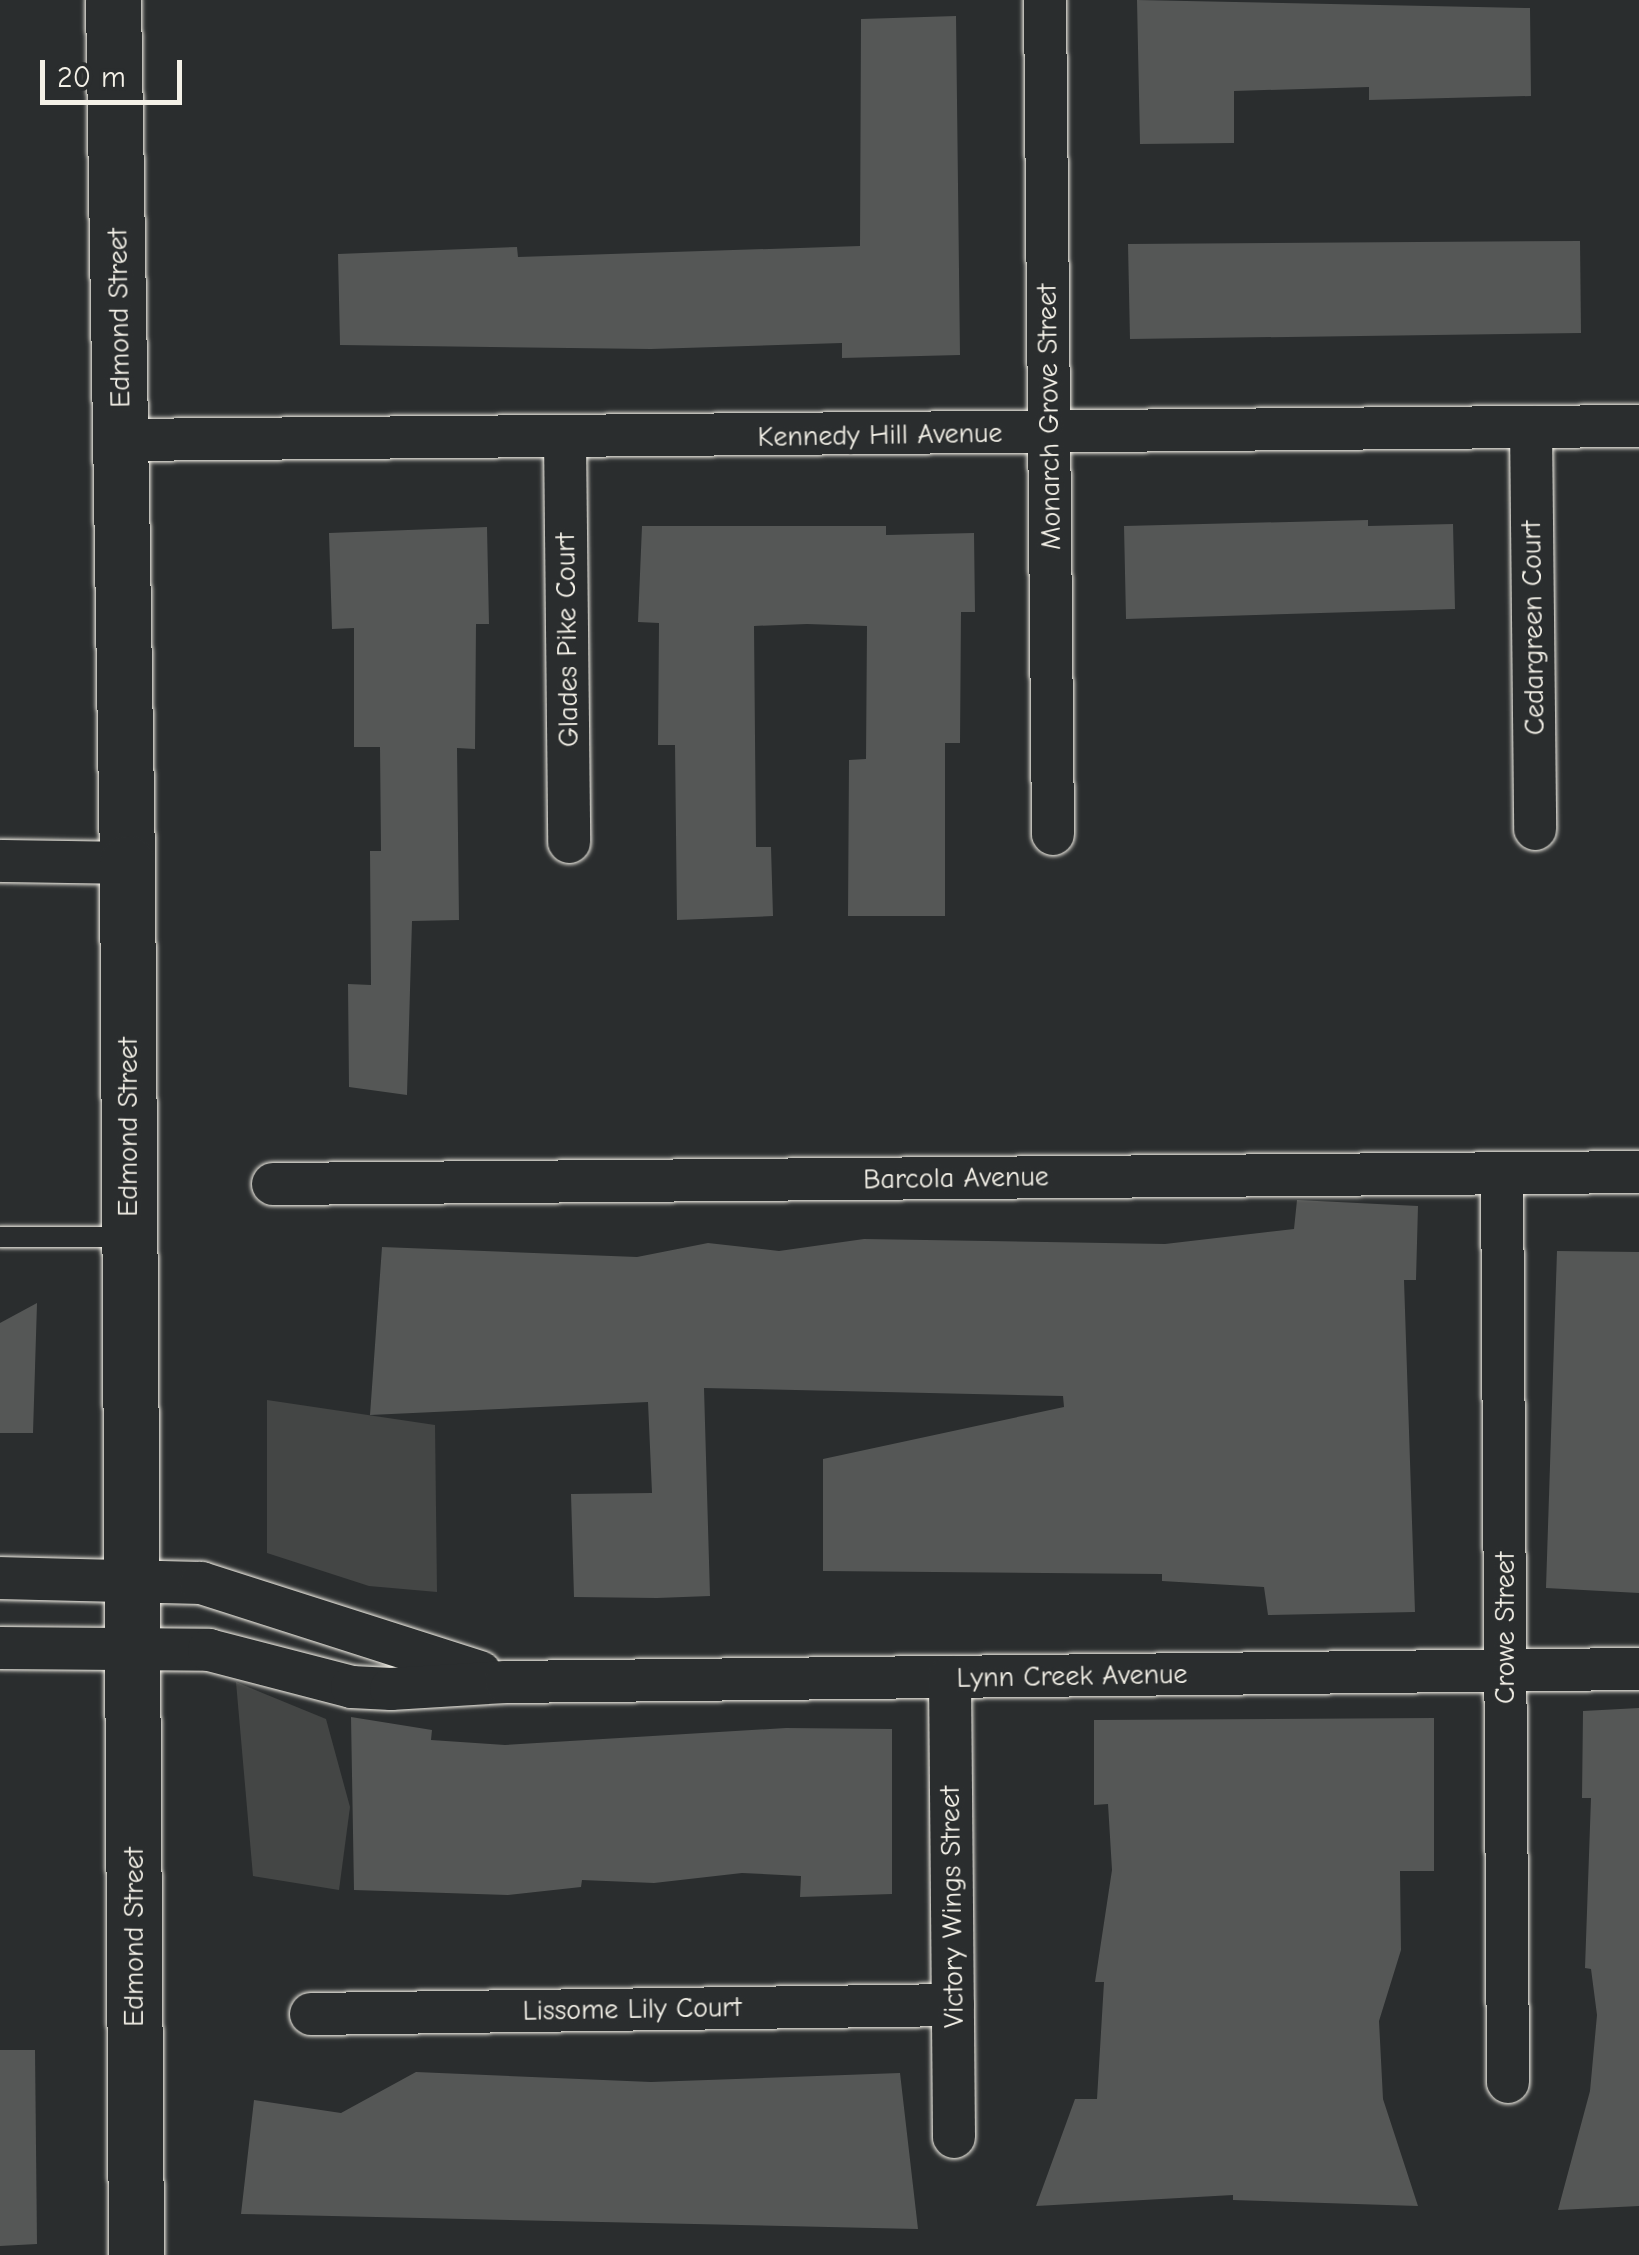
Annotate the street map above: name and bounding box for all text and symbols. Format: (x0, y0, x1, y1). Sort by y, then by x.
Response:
scale bar (45, 40, 188, 102)
text: 20 m (57, 60, 126, 95)
street label: Edmond Street (101, 228, 137, 408)
street label: Monarch Grove Street (1030, 284, 1068, 550)
street label: Kennedy Hill Avenue (757, 416, 1003, 454)
street label: Cedargreen Court (1514, 520, 1552, 736)
street label: Glades Pike Court (548, 533, 586, 747)
street label: Edmond Street (111, 1037, 145, 1217)
street label: Barcola Avenue (863, 1160, 1049, 1196)
street label: Crowe Street (1488, 1552, 1522, 1704)
street label: Lynn Creek Avenue (956, 1657, 1188, 1695)
street label: Victory Wings Street (933, 1786, 971, 2028)
street label: Edmond Street (117, 1847, 151, 2027)
street label: Lissome Lily Court (522, 1990, 742, 2028)

